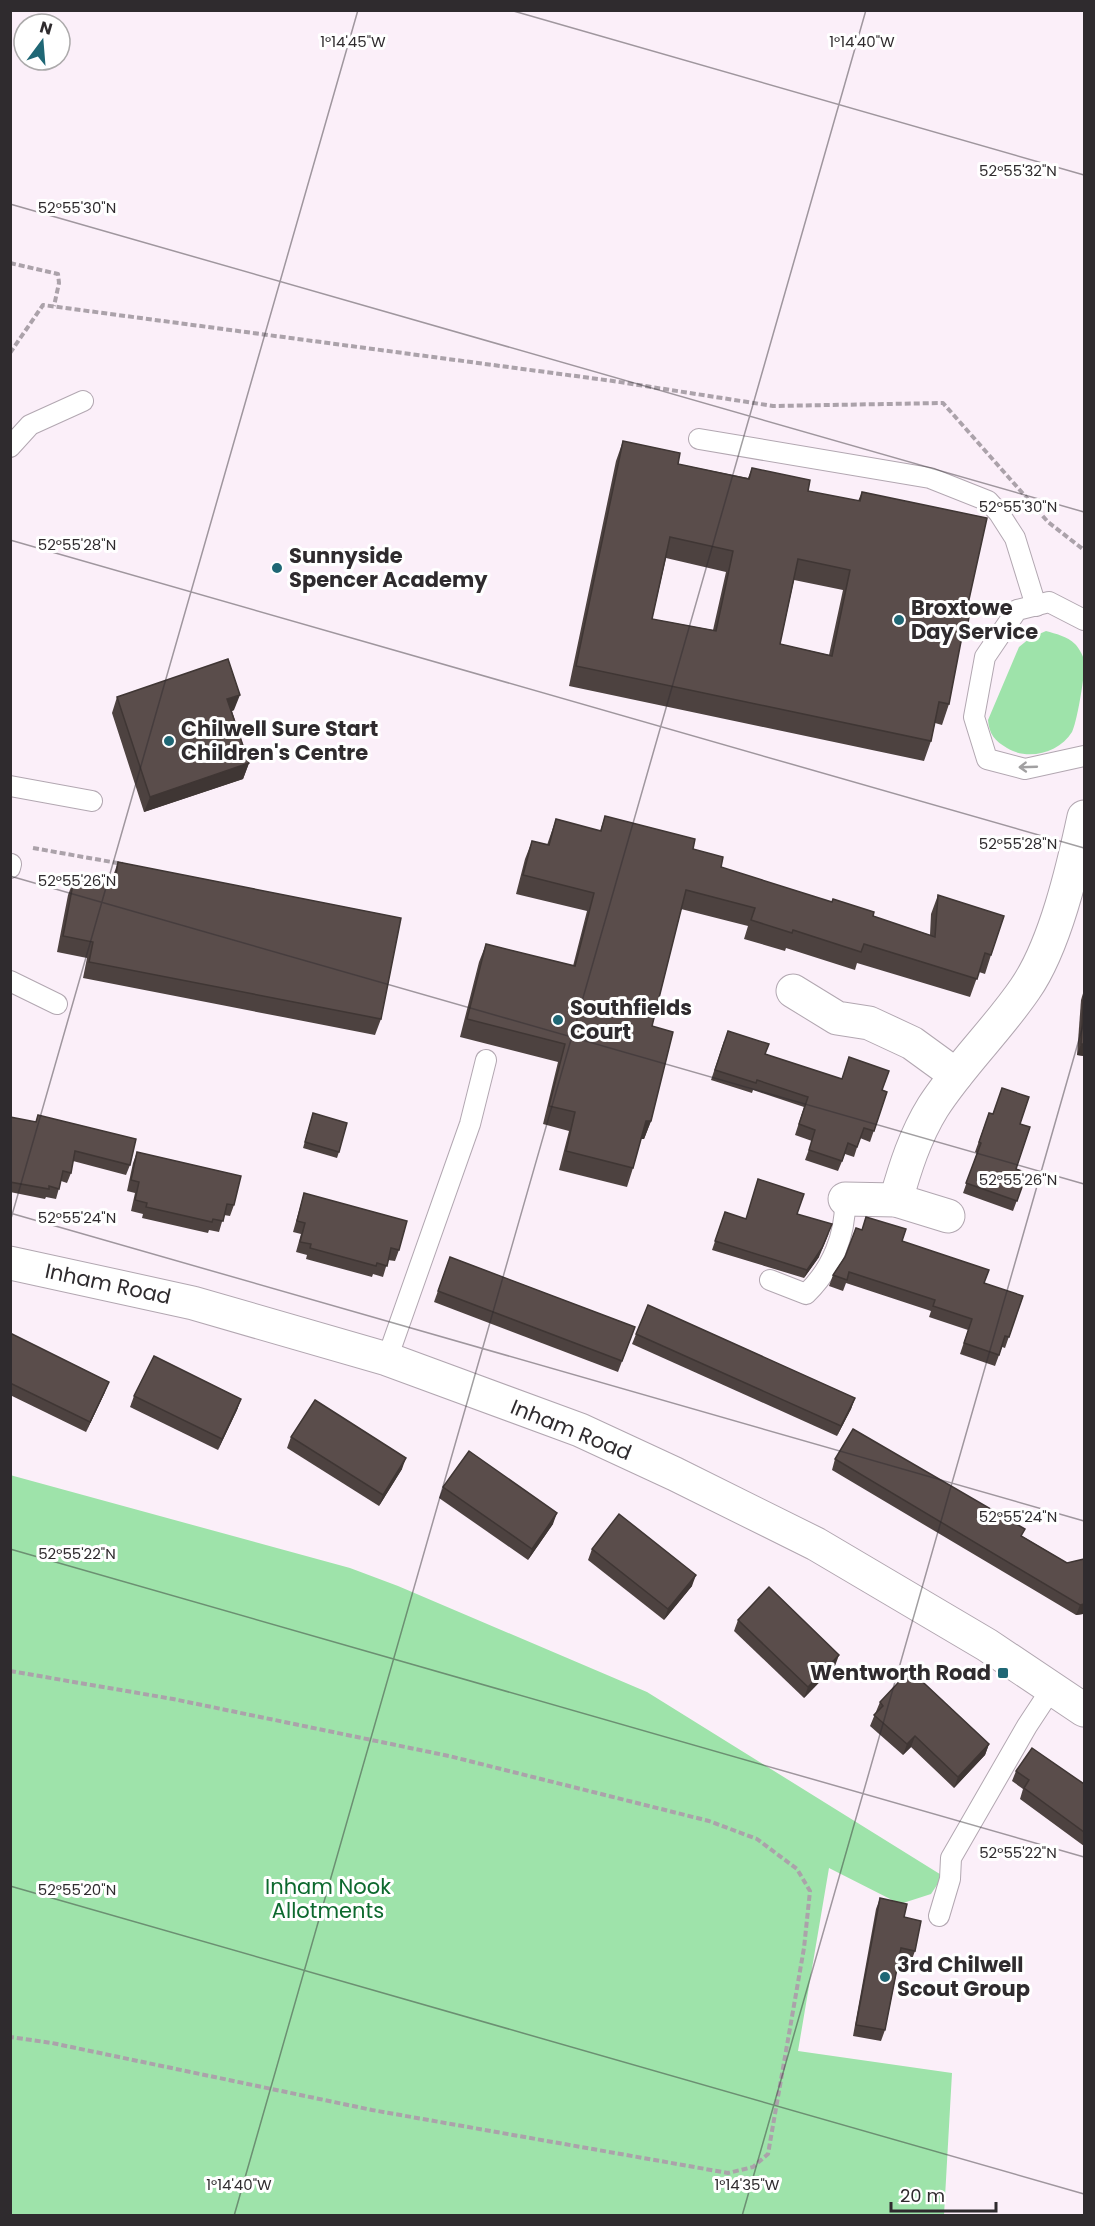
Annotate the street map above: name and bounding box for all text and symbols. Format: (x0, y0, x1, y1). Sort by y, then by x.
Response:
north arrow (12, 12, 72, 72)
text: N (37, 15, 55, 41)
text: 1°14'45"W (320, 31, 386, 52)
text: 1°14'40"W (829, 31, 895, 52)
text: 52°55'32"N (979, 160, 1057, 181)
text: 52°55'30"N (38, 197, 116, 218)
text: 52°55'30"N (979, 496, 1057, 517)
text: 52°55'28"N (38, 534, 116, 555)
place label: Sunnyside Spencer Academy (289, 541, 488, 594)
marker: Sunnyside Spencer Academy (270, 561, 284, 575)
place label: Broxtowe Day Service (911, 593, 1038, 646)
marker: Broxtowe Day Service (892, 613, 906, 627)
place label: Chilwell Sure Start Children's Centre (181, 714, 378, 767)
marker: Chilwell Sure Start Children's Centre (162, 734, 176, 748)
one-way arrow (1018, 761, 1038, 773)
text: 52°55'28"N (979, 833, 1057, 854)
text: 52°55'26"N (38, 870, 116, 891)
place label: Southfields Court (570, 993, 692, 1046)
marker: Southfields Court (551, 1013, 565, 1027)
text: 52°55'26"N (979, 1169, 1057, 1190)
text: 52°55'24"N (38, 1207, 116, 1228)
street label: Inham Road (42, 1256, 174, 1311)
street label: Inham Road (506, 1392, 636, 1467)
text: 52°55'24"N (979, 1506, 1057, 1527)
text: 52°55'22"N (38, 1543, 116, 1564)
place label: Wentworth Road (810, 1658, 991, 1687)
marker: Wentworth Road (996, 1666, 1010, 1680)
text: 52°55'22"N (979, 1842, 1057, 1863)
park label: Inham Nook Allotments (265, 1872, 391, 1925)
text: 52°55'20"N (38, 1879, 116, 1900)
place label: 3rd Chilwell Scout Group (897, 1950, 1030, 2003)
marker: 3rd Chilwell Scout Group (878, 1970, 892, 1984)
text: 1°14'40"W (206, 2174, 272, 2195)
text: 1°14'35"W (715, 2174, 780, 2195)
scale bar (891, 2175, 996, 2213)
text: 20 m (900, 2183, 945, 2208)

